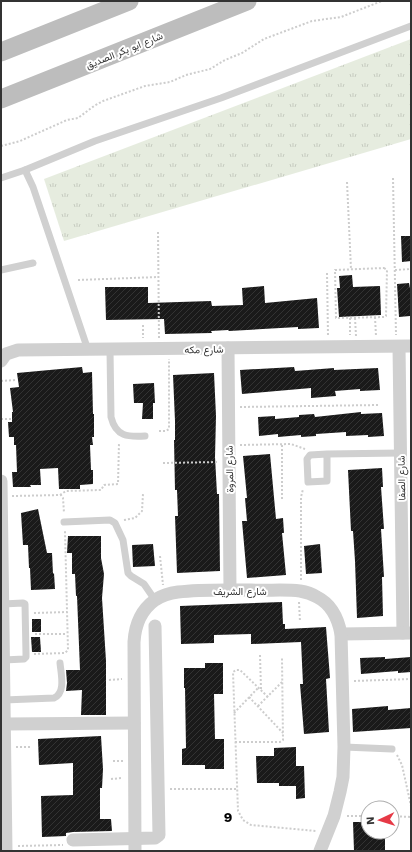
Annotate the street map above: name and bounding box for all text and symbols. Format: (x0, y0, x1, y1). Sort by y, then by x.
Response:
street label: شارع ابو بكر الصديق (84, 30, 165, 72)
street label: شارع مكه (184, 344, 224, 356)
street label: شارع المروة (224, 445, 236, 493)
street label: شارع الصفا (396, 455, 408, 501)
street label: شارع الشريف (213, 586, 267, 598)
north arrow (360, 800, 400, 840)
district label: 9 (224, 809, 232, 825)
text: N (364, 816, 377, 825)

